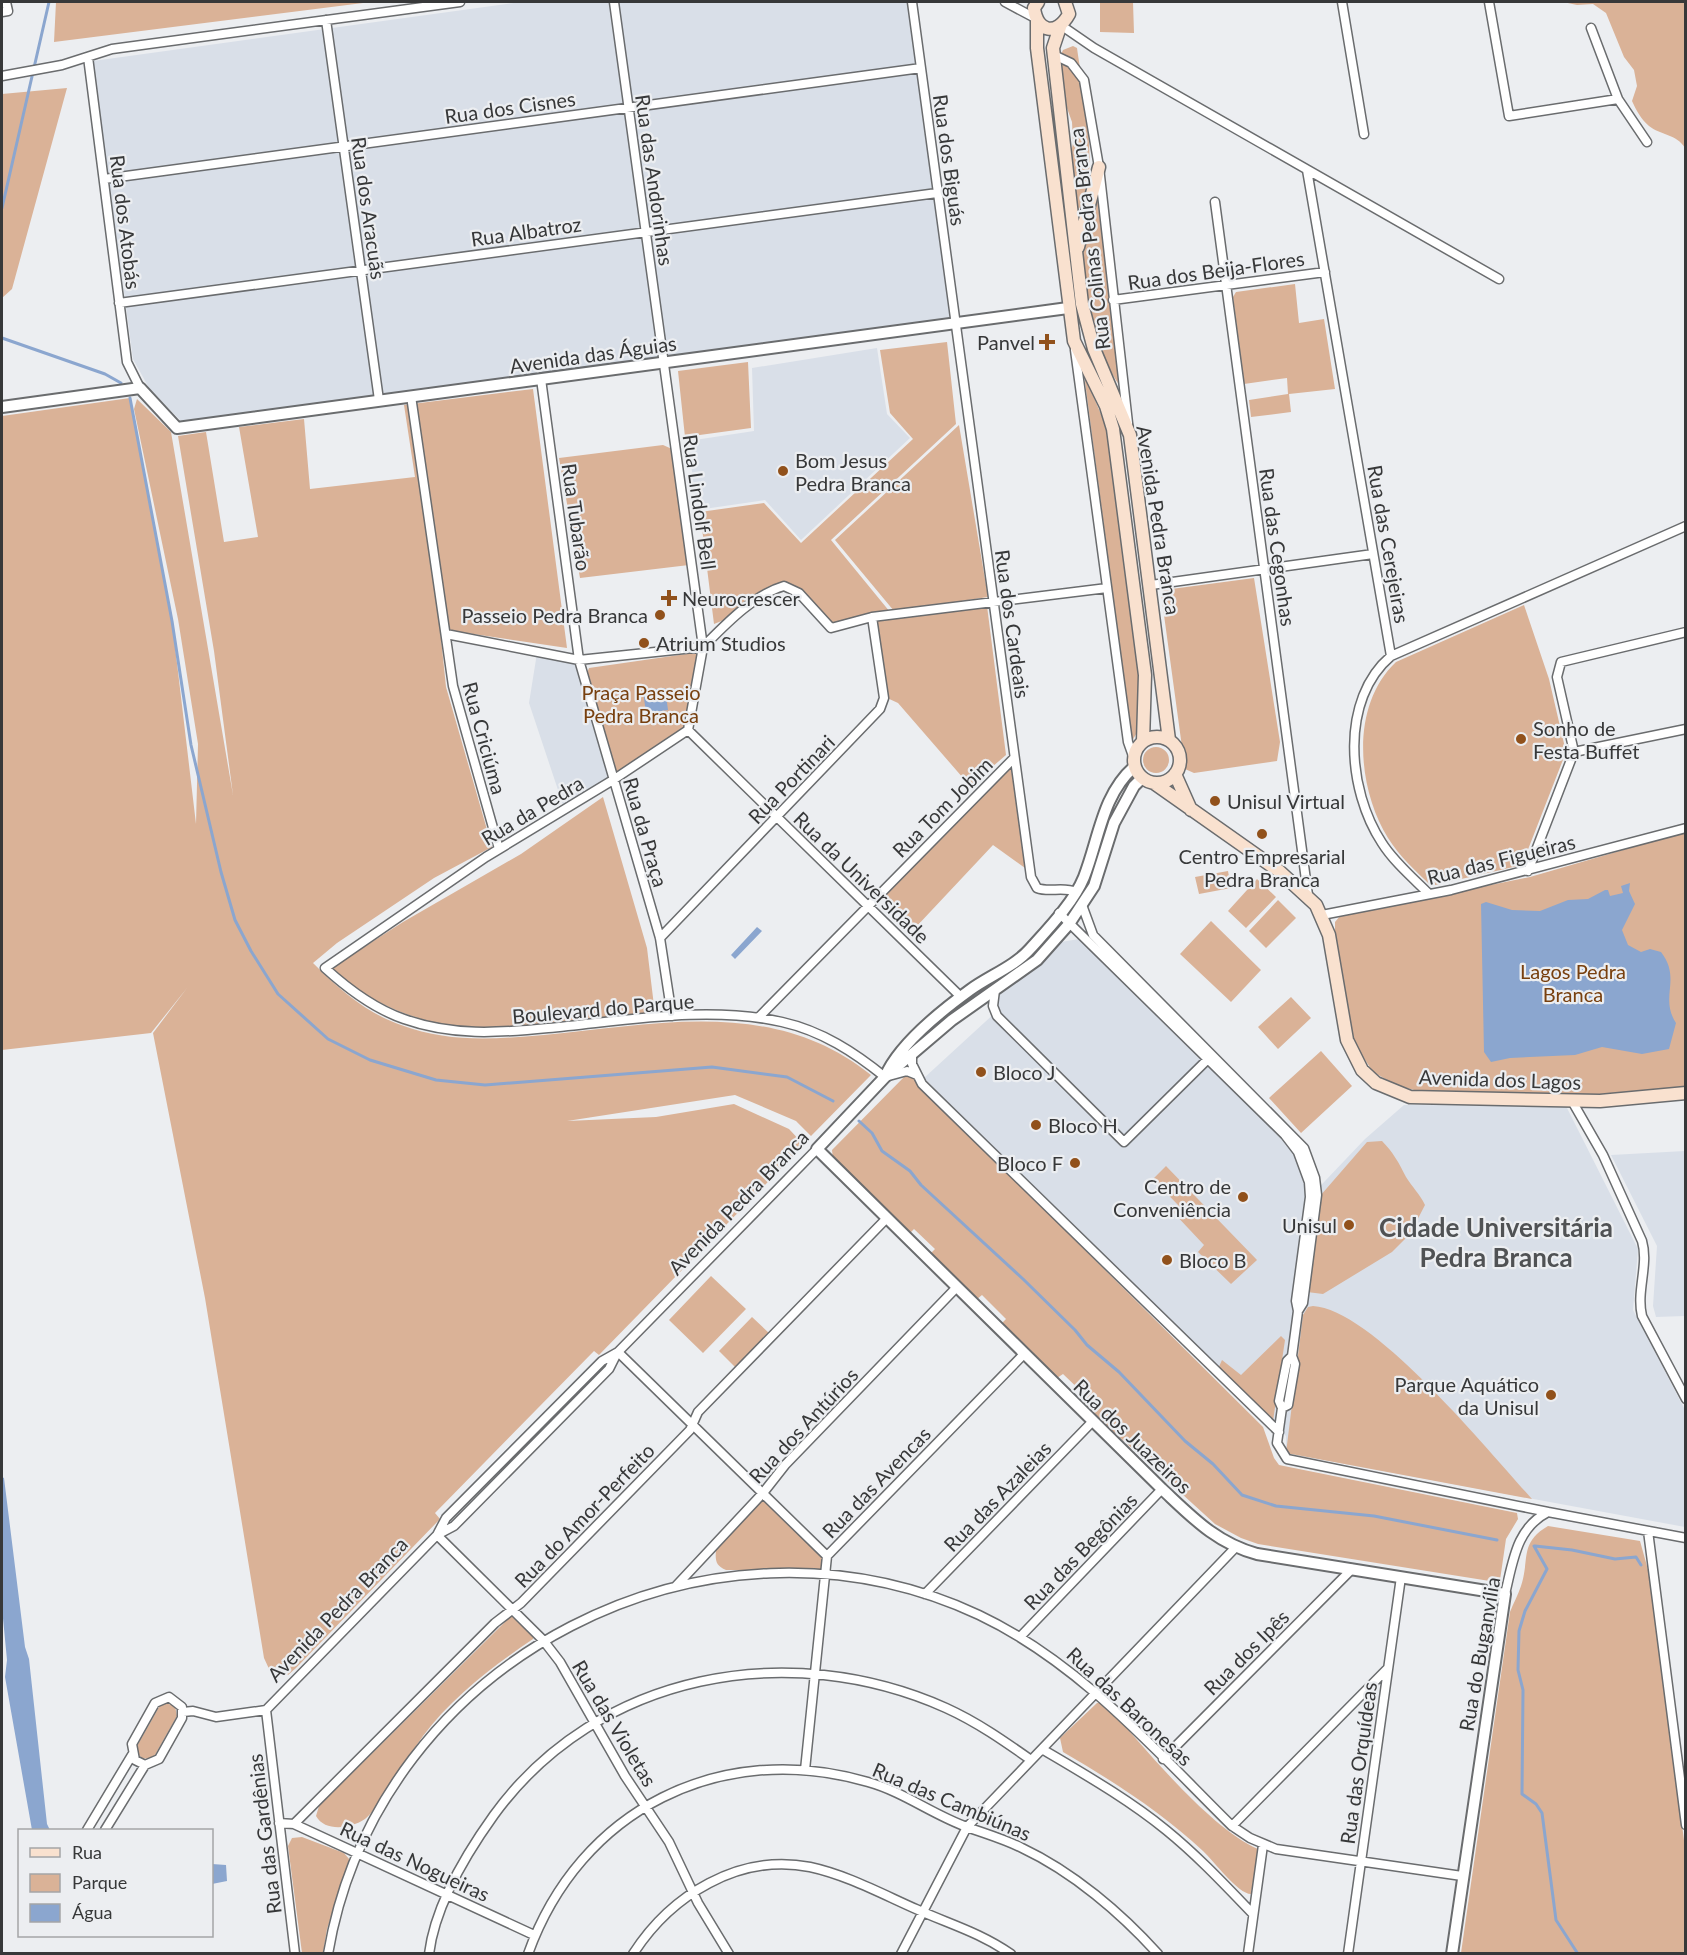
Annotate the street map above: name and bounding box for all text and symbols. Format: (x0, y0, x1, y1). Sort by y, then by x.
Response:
street label: Rua dos Cisnes (443, 86, 577, 128)
street label: Rua das Andorinhas (631, 93, 679, 267)
street label: Rua dos Biguás (929, 93, 971, 227)
street label: Rua Colinas Pedra Branca (1063, 127, 1115, 351)
street label: Rua dos Aracuãs (347, 135, 391, 281)
street label: Rua dos Atobás (106, 153, 146, 291)
street label: Rua Albatroz (469, 211, 583, 251)
street label: Rua dos Beija-Flores (1126, 246, 1306, 294)
street label: Avenida das Águias (508, 330, 678, 378)
place label: Panvel (977, 330, 1035, 354)
marker: Panvel (1040, 335, 1054, 349)
street label: Avenida Pedra Branca (1132, 424, 1186, 616)
street label: Rua Lindolf Bell (679, 433, 721, 571)
place label: Bom Jesus Pedra Branca (795, 448, 911, 495)
street label: Rua Tubarão (558, 462, 596, 572)
street label: Rua das Cerejeiras (1363, 463, 1415, 625)
marker: Bom Jesus Pedra Branca (776, 464, 790, 478)
street label: Rua das Cegonhas (1255, 466, 1301, 628)
street label: Rua dos Cardeais (991, 548, 1035, 700)
place label: Neurocrescer (682, 586, 800, 610)
marker: Neurocrescer (660, 589, 678, 607)
place label: Passeio Pedra Branca (461, 603, 648, 627)
marker: Passeio Pedra Branca (653, 608, 667, 622)
place label: Atrium Studios (656, 631, 786, 655)
marker: Atrium Studios (637, 636, 651, 650)
street label: Rua Criciúma (458, 679, 512, 797)
park label: Praça Passeio Pedra Branca (581, 680, 701, 727)
place label: Sonho de Festa Buffet (1533, 716, 1639, 763)
street label: Rua Portinari (743, 730, 839, 828)
marker: Sonho de Festa Buffet (1514, 732, 1528, 746)
street label: Rua Tom Jobim (887, 752, 997, 862)
street label: Rua da Pedra (477, 770, 587, 850)
street label: Rua da Praça (619, 774, 673, 890)
place label: Unisul Virtual (1227, 789, 1345, 813)
marker: Unisul Virtual (1208, 794, 1222, 808)
street label: Rua da Universidade (789, 806, 935, 948)
marker: Centro Empresarial Pedra Branca (1255, 827, 1269, 841)
street label: Rua das Figueiras (1424, 829, 1578, 889)
place label: Centro Empresarial Pedra Branca (1179, 844, 1345, 891)
park label: Lagos Pedra Branca (1520, 959, 1626, 1006)
street label: Boulevard do Parque (511, 988, 695, 1028)
place label: Bloco J (993, 1060, 1056, 1084)
street label: Avenida dos Lagos (1418, 1064, 1582, 1094)
marker: Bloco J (974, 1065, 988, 1079)
place label: Bloco H (1048, 1113, 1118, 1137)
marker: Bloco H (1029, 1118, 1043, 1132)
street label: Avenida Pedra Branca (663, 1125, 813, 1279)
place label: Bloco F (997, 1151, 1063, 1175)
marker: Bloco F (1068, 1156, 1082, 1170)
place label: Centro de Conveniência (1113, 1174, 1231, 1221)
marker: Centro de Conveniência (1236, 1190, 1250, 1204)
district label: Cidade Universitária Pedra Branca (1379, 1211, 1613, 1273)
place label: Unisul (1282, 1213, 1337, 1237)
marker: Unisul (1342, 1218, 1356, 1232)
place label: Bloco B (1179, 1248, 1247, 1272)
marker: Bloco B (1160, 1253, 1174, 1267)
street label: Rua dos Antúrios (743, 1362, 863, 1488)
place label: Parque Aquático da Unisul (1395, 1372, 1539, 1419)
street label: Rua dos Juazeiros (1069, 1374, 1197, 1498)
marker: Parque Aquático da Unisul (1544, 1388, 1558, 1402)
street label: Rua das Avencas (817, 1421, 935, 1543)
street label: Rua das Azaleias (938, 1436, 1056, 1556)
street label: Rua do Amor-Perfeito (509, 1438, 659, 1592)
street label: Rua das Begônias (1018, 1488, 1142, 1614)
street label: Avenida Pedra Branca (262, 1532, 412, 1686)
street label: Rua do Buganvília (1454, 1575, 1504, 1733)
street label: Rua dos Ipês (1198, 1604, 1294, 1700)
street label: Rua das Baronesas (1062, 1642, 1198, 1770)
street label: Rua das Violetas (568, 1655, 662, 1791)
street label: Rua das Orquídeas (1335, 1680, 1381, 1846)
street label: Rua das Gardênias (242, 1753, 286, 1915)
street label: Rua das Cambiúnas (869, 1757, 1035, 1845)
street label: Rua das Nogueiras (336, 1816, 494, 1906)
legend (18, 1829, 213, 1937)
text: Rua (72, 1841, 102, 1863)
text: Parque (72, 1871, 127, 1893)
text: Água (72, 1901, 113, 1923)

